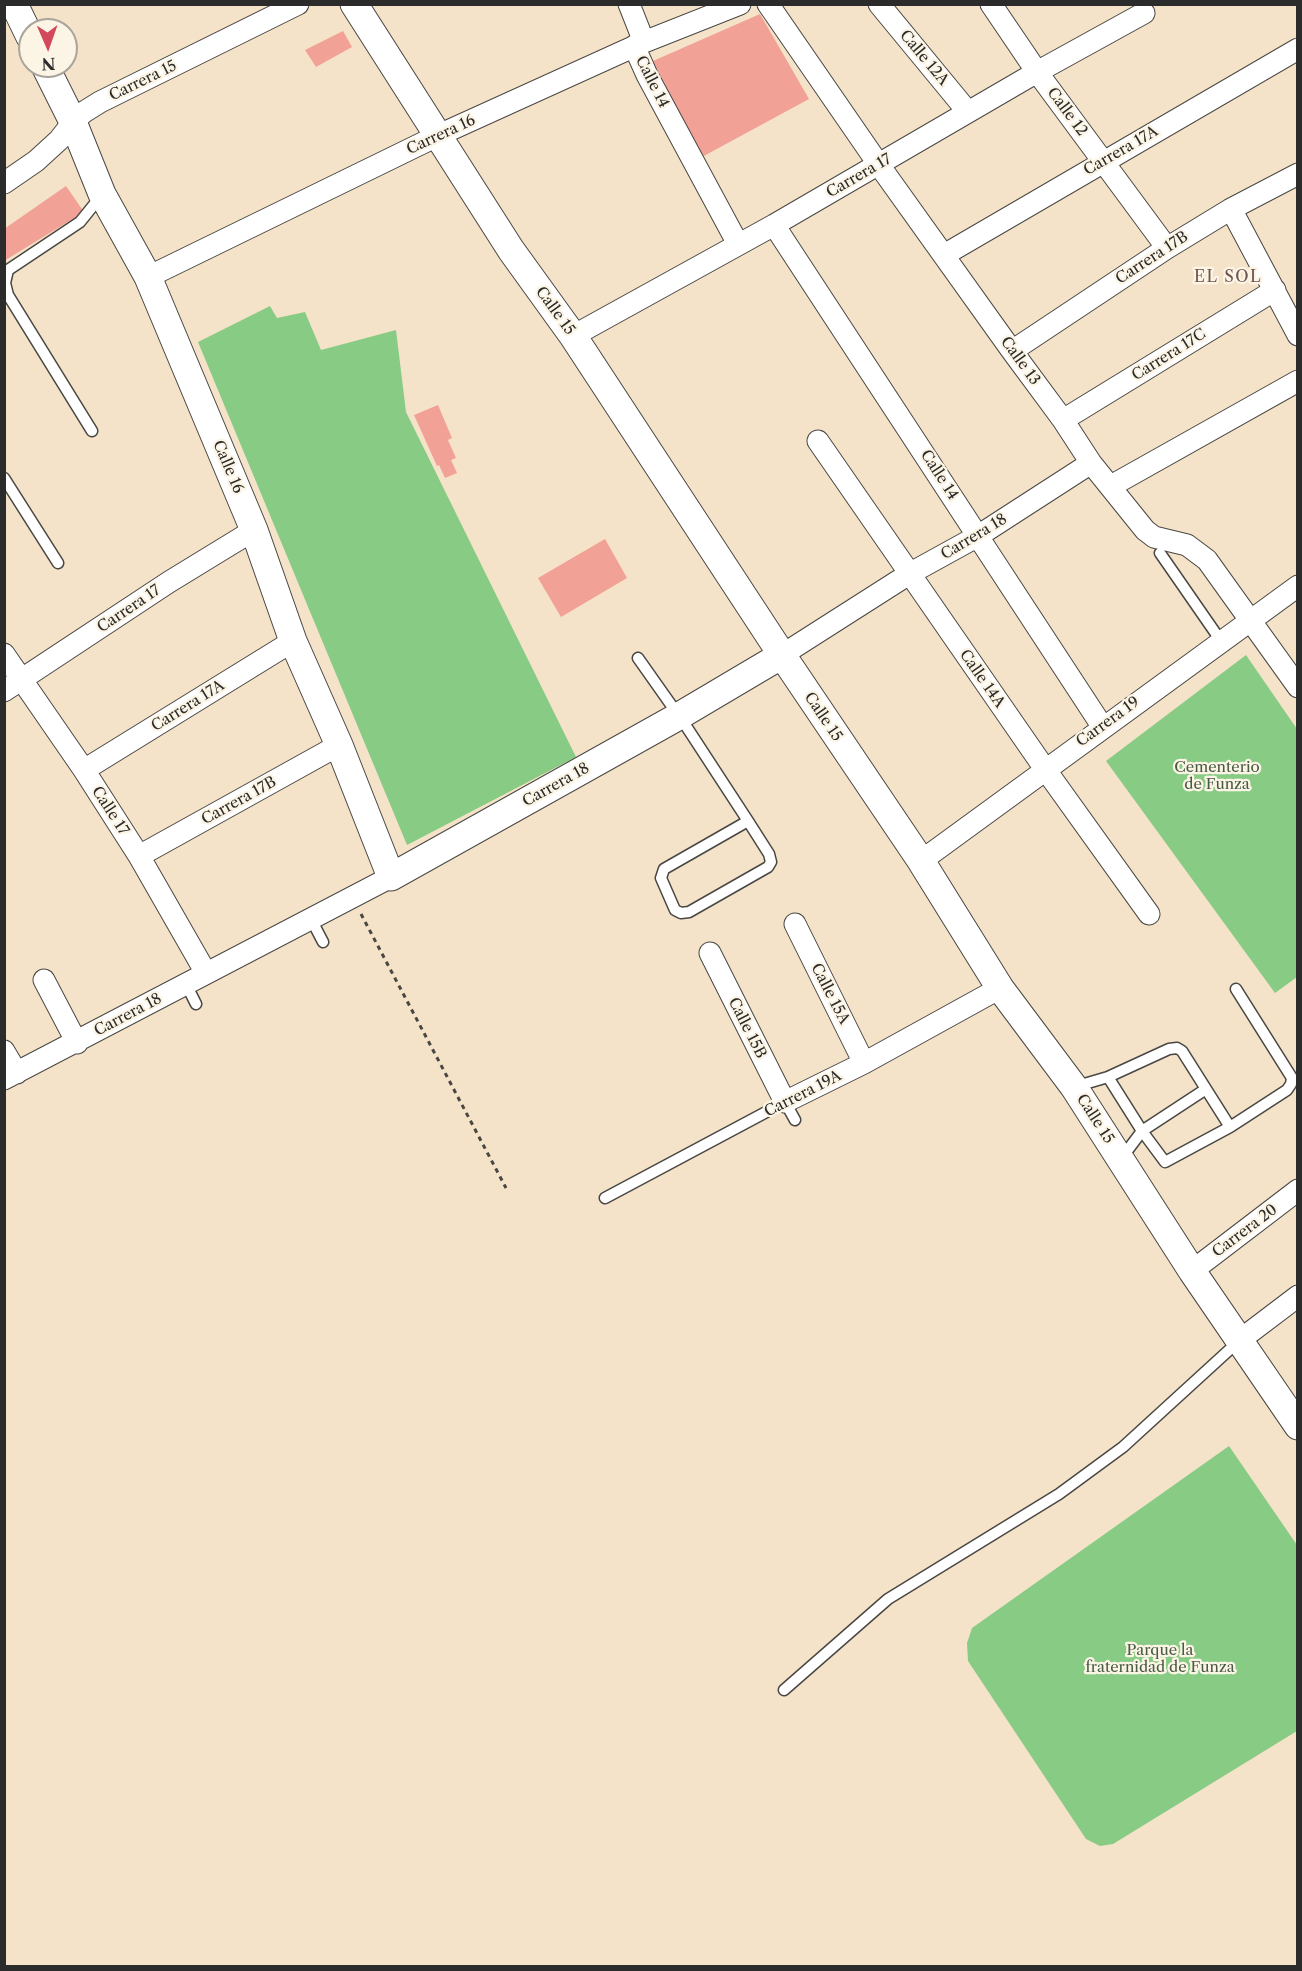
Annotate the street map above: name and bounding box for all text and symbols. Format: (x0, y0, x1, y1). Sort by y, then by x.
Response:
north arrow (18, 18, 78, 78)
street label: Calle 12A (896, 27, 952, 89)
street label: Calle 14 (631, 53, 673, 111)
text: N (41, 54, 56, 74)
street label: Carrera 15 (106, 57, 180, 105)
street label: Calle 12 (1043, 84, 1091, 140)
street label: Carrera 16 (404, 111, 478, 159)
street label: Carrera 17A (1081, 123, 1161, 179)
street label: Carrera 17 (823, 150, 895, 202)
street label: Carrera 17B (1112, 228, 1192, 288)
district label: EL SOL (1194, 267, 1262, 287)
street label: Calle 15 (531, 283, 579, 339)
street label: Carrera 17C (1129, 325, 1209, 385)
street label: Calle 13 (996, 333, 1044, 389)
street label: Calle 16 (209, 438, 247, 496)
street label: Calle 14 (916, 447, 962, 503)
street label: Carrera 18 (938, 510, 1010, 564)
street label: Carrera 17 (94, 581, 164, 637)
street label: Calle 14A (955, 646, 1009, 712)
street label: Carrera 17A (148, 676, 228, 736)
street label: Calle 15 (800, 689, 846, 745)
street label: Carrera 19 (1073, 693, 1143, 751)
street label: Carrera 18 (519, 759, 593, 811)
park label: Cementerio de Funza (1174, 759, 1260, 794)
street label: Carrera 17B (198, 773, 280, 829)
street label: Calle 17 (88, 783, 132, 839)
street label: Calle 15A (807, 960, 853, 1028)
street label: Carrera 18 (91, 990, 165, 1040)
street label: Calle 15B (724, 995, 770, 1061)
street label: Carrera 19A (761, 1067, 845, 1121)
street label: Calle 15 (1072, 1091, 1118, 1147)
street label: Carrera 20 (1209, 1201, 1281, 1261)
park label: Parque la fraternidad de Funza (1085, 1642, 1235, 1677)

